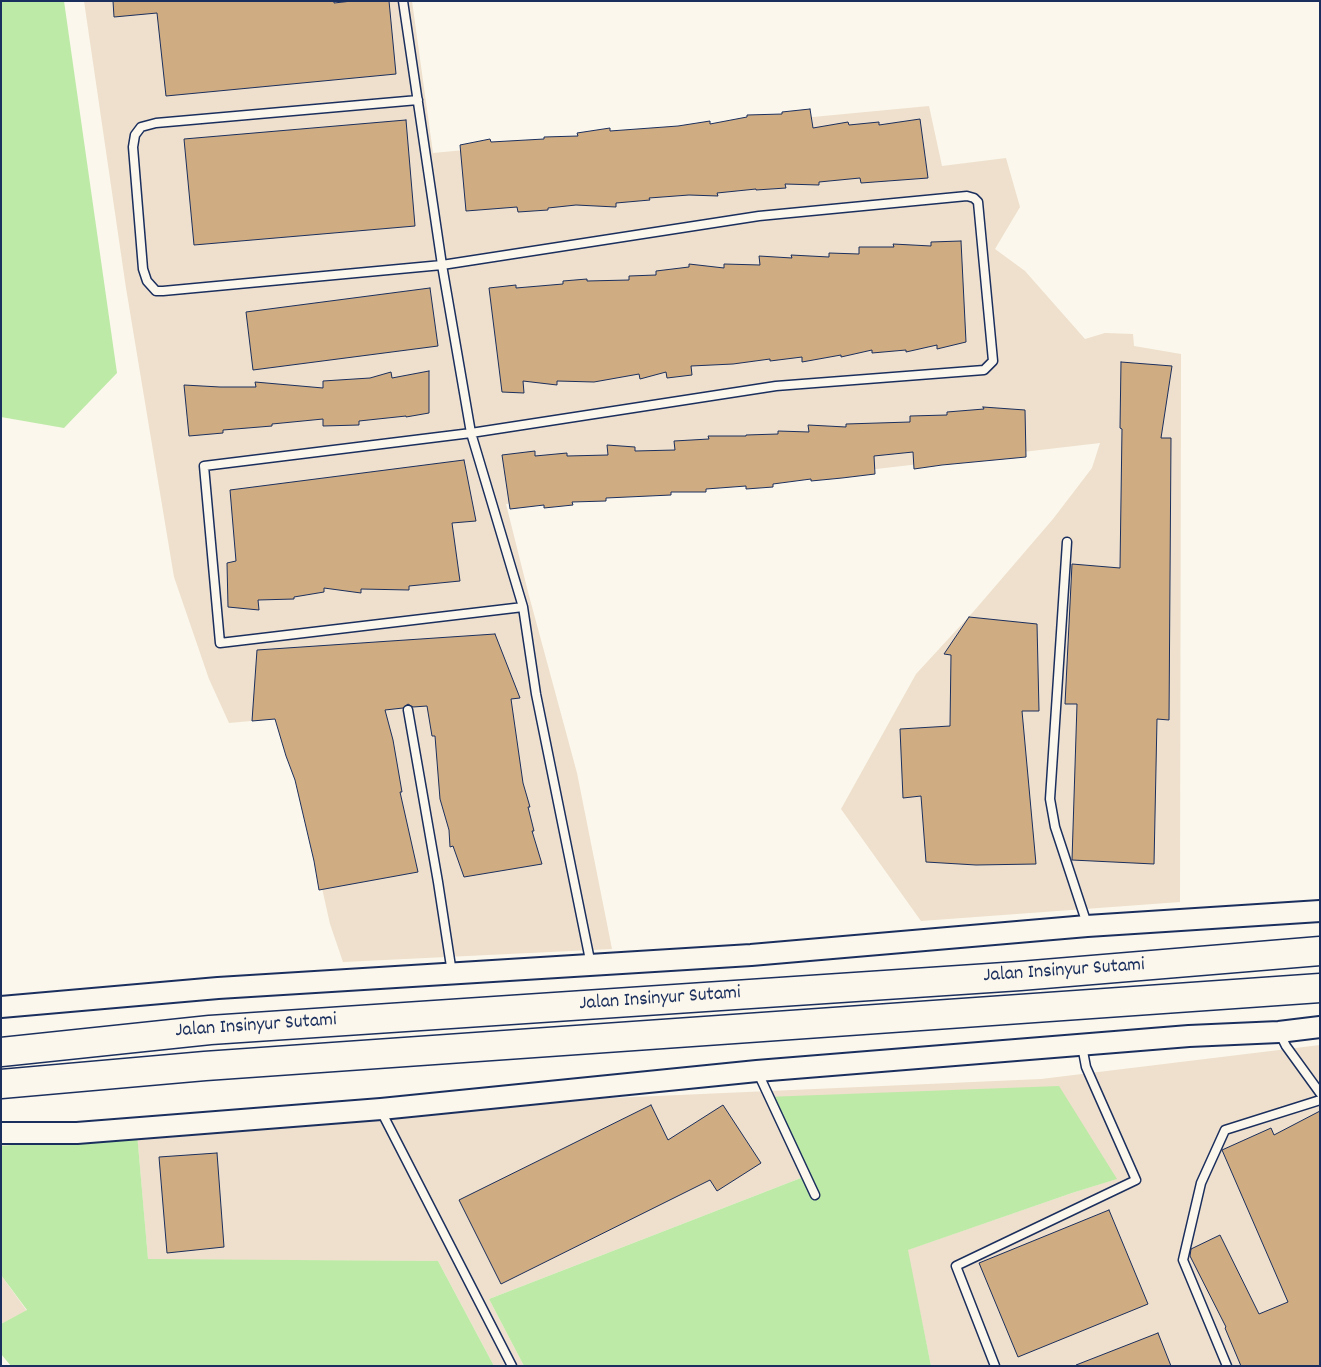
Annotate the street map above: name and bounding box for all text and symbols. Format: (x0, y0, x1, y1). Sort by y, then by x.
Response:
street label: Jalan Insinyur Sutami (983, 954, 1145, 990)
street label: Jalan Insinyur Sutami (579, 982, 741, 1018)
street label: Jalan Insinyur Sutami (175, 1009, 337, 1045)

